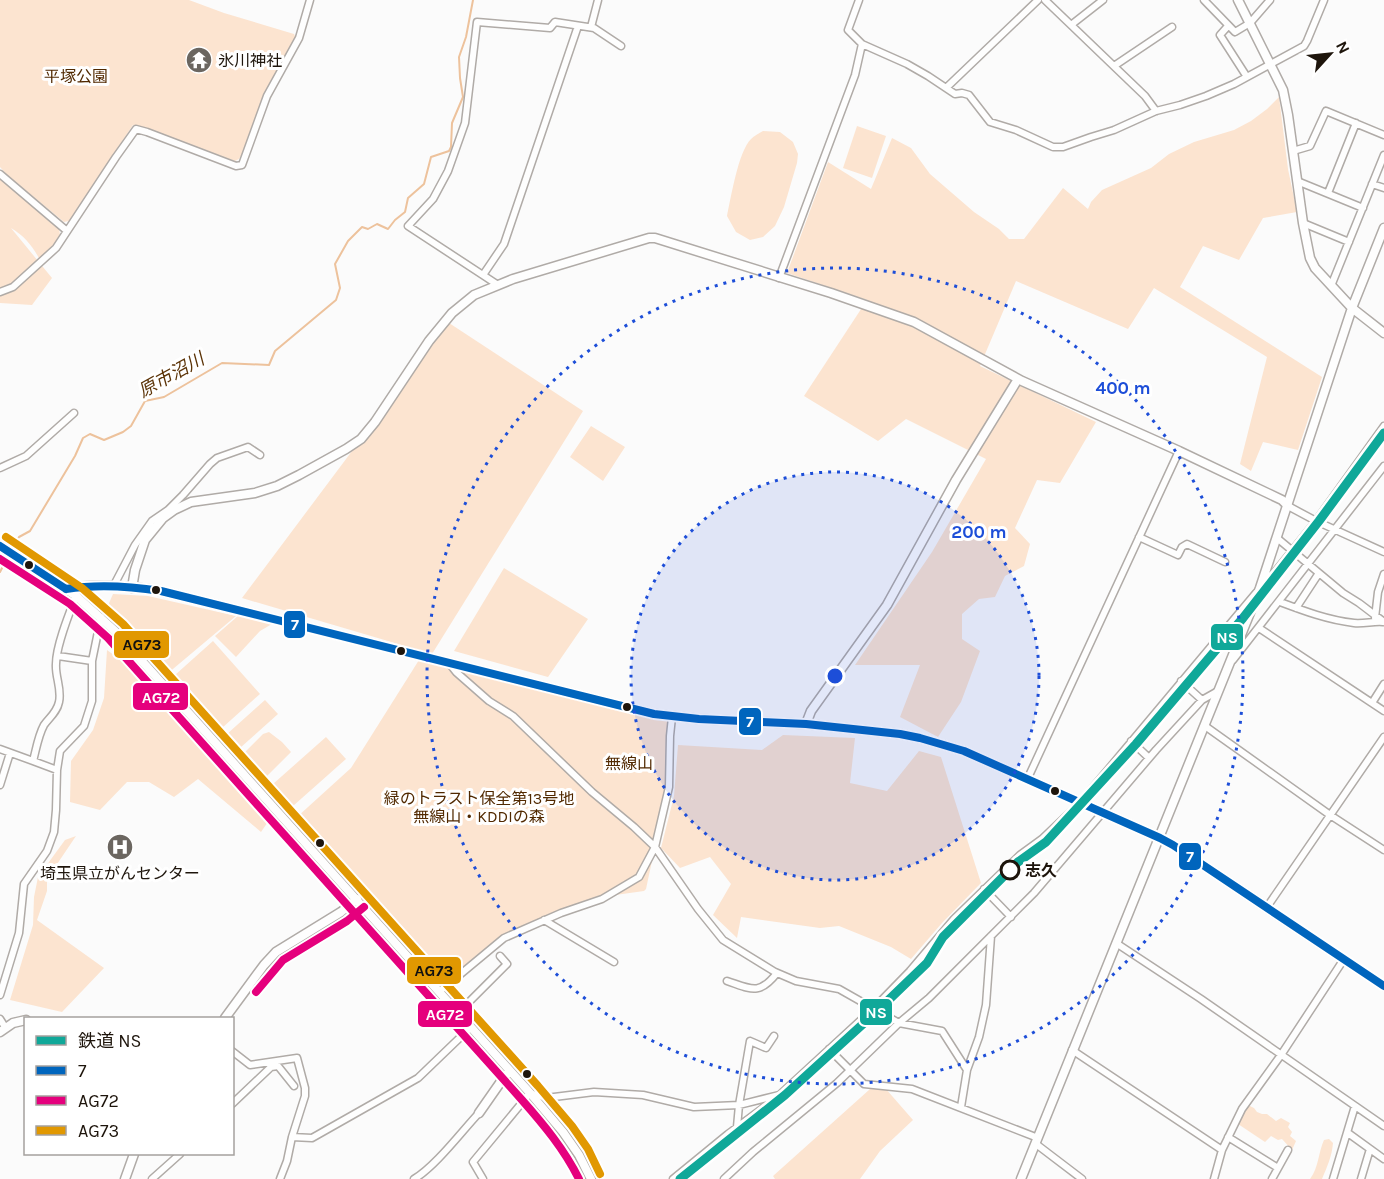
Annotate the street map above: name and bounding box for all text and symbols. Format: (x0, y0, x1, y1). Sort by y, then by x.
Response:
north arrow (1300, 24, 1360, 84)
text: N (1332, 38, 1354, 57)
temple icon: 氷川神社 (184, 45, 214, 75)
place label: 氷川神社 (218, 51, 282, 70)
park label: 平塚公園 (44, 67, 108, 86)
water label: 原市沼川 (134, 347, 210, 402)
text: 400 m (1095, 377, 1151, 399)
text: 200 m (951, 521, 1007, 543)
unlabelled marker (23, 559, 35, 571)
unlabelled marker (150, 584, 162, 596)
line badge: 7 (283, 610, 306, 639)
text: 7 (291, 615, 299, 634)
line badge: NS (1210, 623, 1244, 651)
text: NS (1216, 628, 1238, 647)
line badge: AG73 (113, 630, 170, 659)
text: AG73 (123, 635, 161, 654)
unlabelled marker (395, 645, 407, 657)
centre of rings (825, 666, 845, 686)
line badge: AG72 (132, 682, 189, 711)
text: AG72 (142, 688, 180, 707)
unlabelled marker (621, 701, 633, 713)
line badge: 7 (738, 707, 762, 736)
text: 7 (746, 712, 754, 731)
park label: 無線山 (605, 754, 653, 773)
unlabelled marker (1049, 785, 1061, 797)
park label: 緑のトラスト保全第13号地 無線山・KDDIの森 (384, 789, 574, 826)
hospital icon: 埼玉県立がんセンター (105, 832, 135, 862)
unlabelled marker (314, 837, 326, 849)
line badge: 7 (1178, 842, 1202, 871)
text: 7 (1186, 847, 1194, 866)
marker: 志久 (1000, 860, 1020, 880)
place label: 志久 (1025, 861, 1057, 880)
place label: 埼玉県立がんセンター (40, 864, 200, 883)
line badge: AG73 (406, 956, 462, 985)
text: AG73 (415, 961, 453, 980)
line badge: NS (859, 998, 893, 1026)
line badge: AG72 (417, 1000, 473, 1028)
text: NS (865, 1003, 887, 1022)
text: AG72 (426, 1005, 464, 1024)
legend (24, 1017, 234, 1155)
text: 鉄道 NS (78, 1030, 141, 1052)
text: 7 (78, 1060, 87, 1082)
unlabelled marker (521, 1068, 533, 1080)
text: AG72 (78, 1090, 119, 1112)
text: AG73 (78, 1120, 119, 1142)

